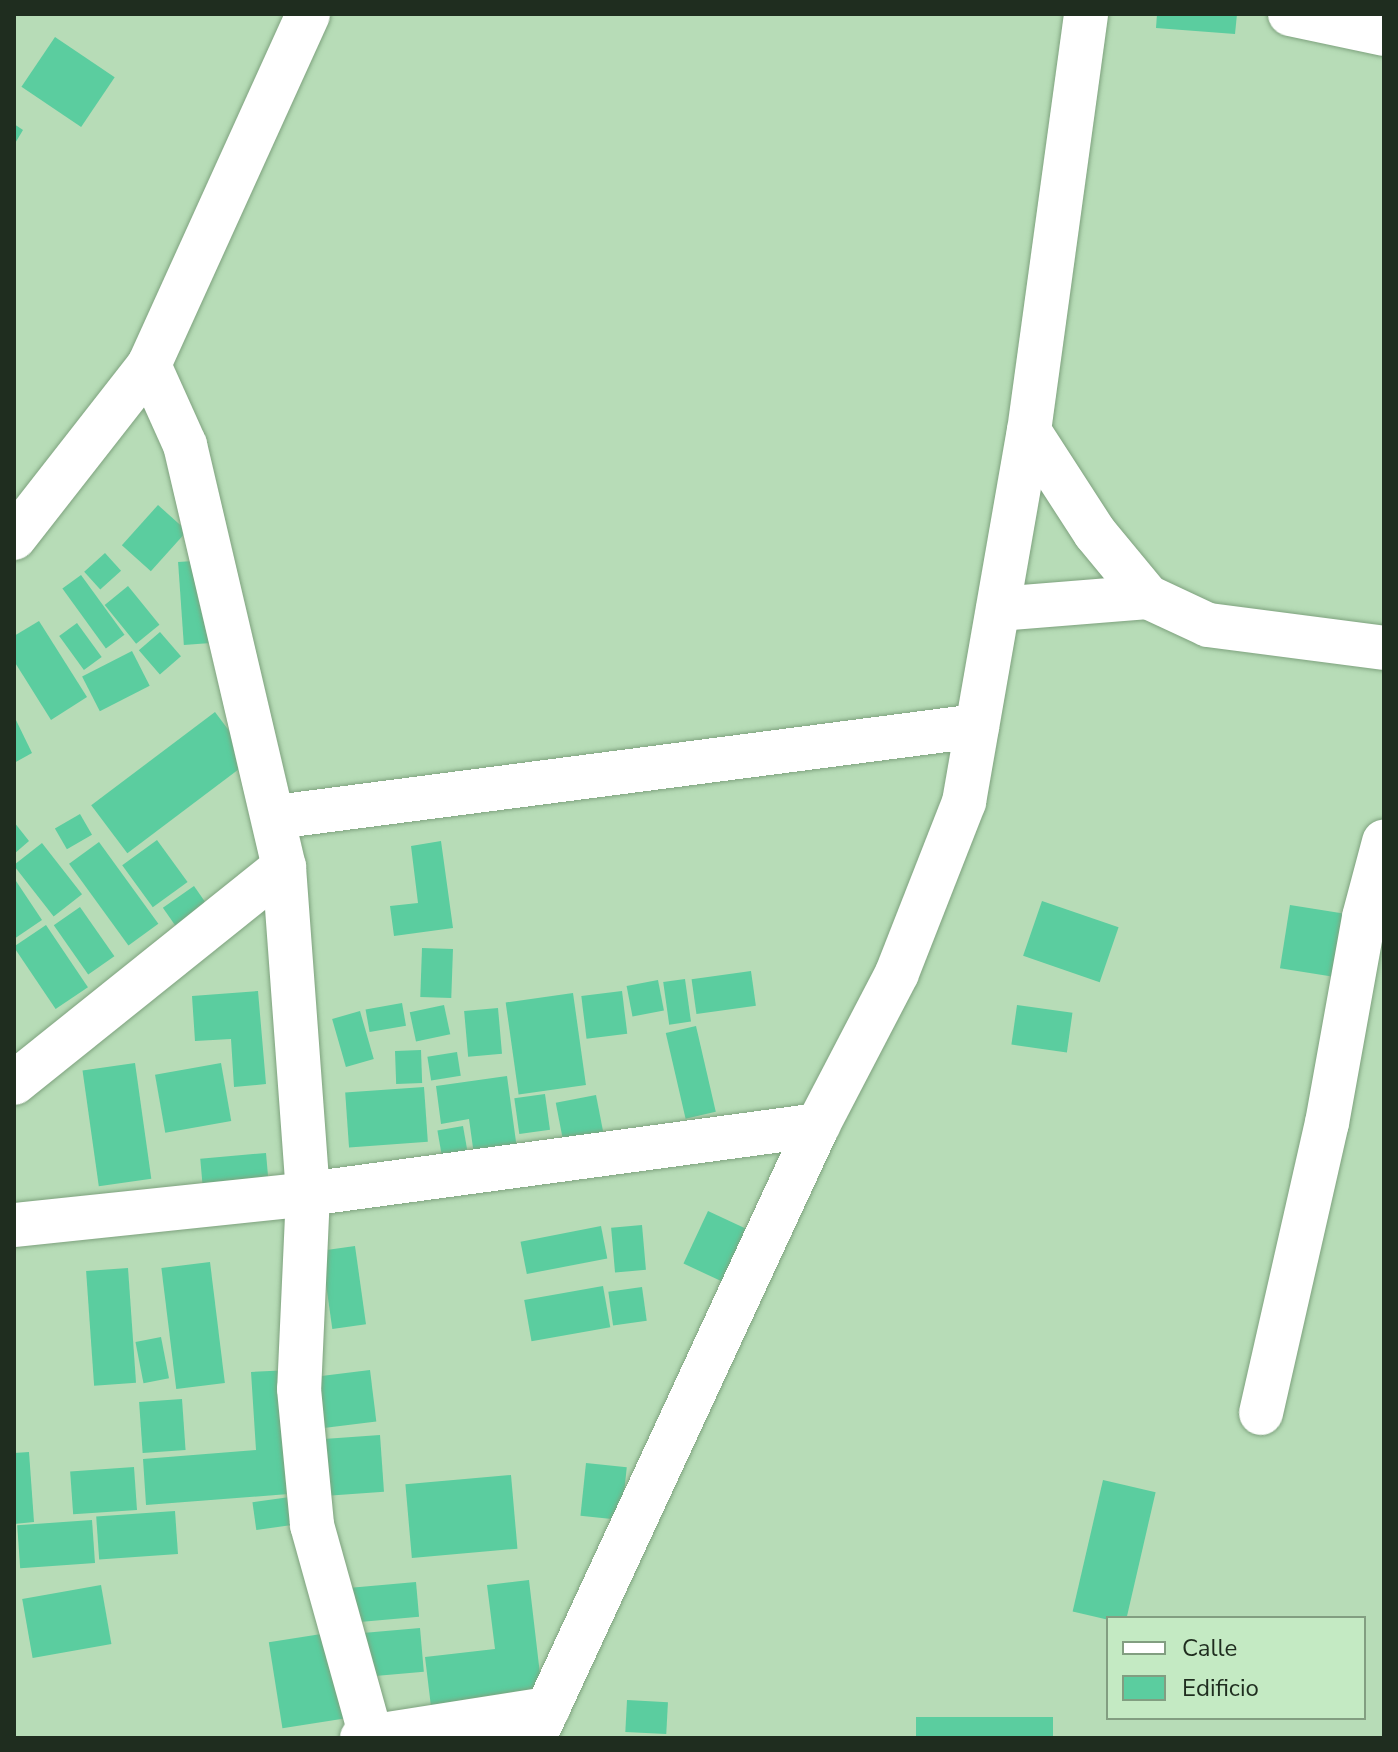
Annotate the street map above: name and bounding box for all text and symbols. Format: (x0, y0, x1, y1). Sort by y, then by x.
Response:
legend (1106, 1616, 1366, 1720)
text: Calle (1182, 1632, 1237, 1664)
text: Edificio (1182, 1672, 1259, 1704)

